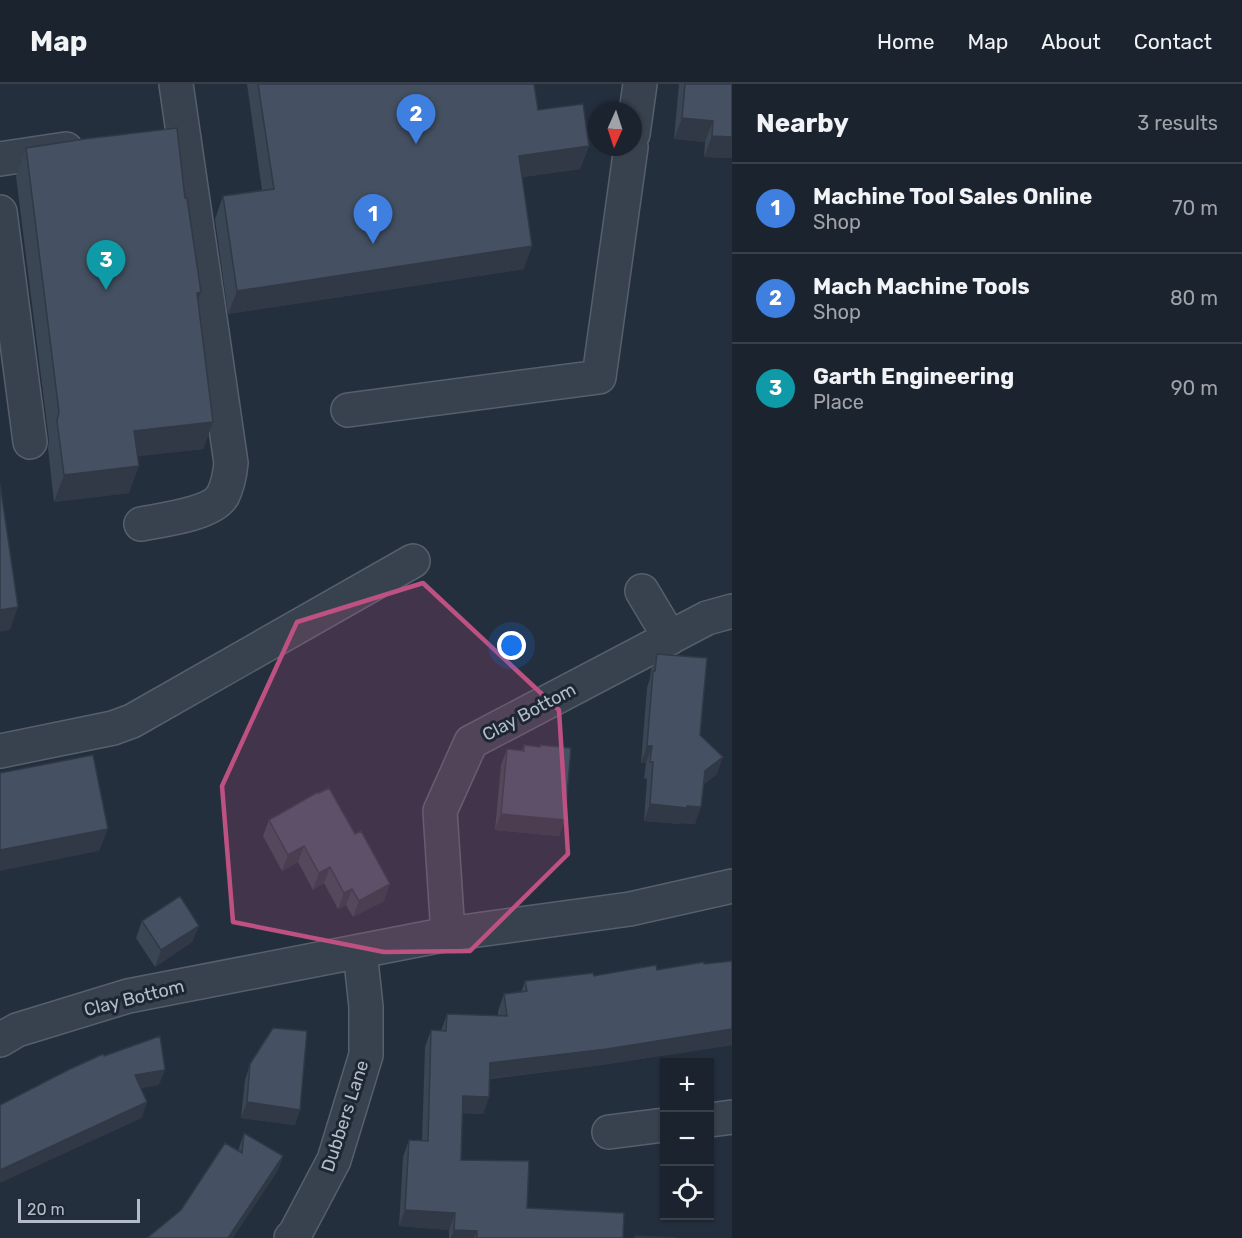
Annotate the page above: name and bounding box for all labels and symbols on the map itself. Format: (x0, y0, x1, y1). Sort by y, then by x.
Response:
pin: 2 (396, 94, 436, 144)
north arrow (588, 102, 642, 156)
pin: 1 (354, 194, 392, 244)
pin: 3 (86, 240, 126, 290)
your location (497, 631, 526, 660)
street label: Clay Bottom (479, 678, 579, 746)
street label: Clay Bottom (82, 975, 186, 1021)
street label: Dubbers Lane (317, 1057, 373, 1175)
scale bar (18, 1196, 140, 1224)

